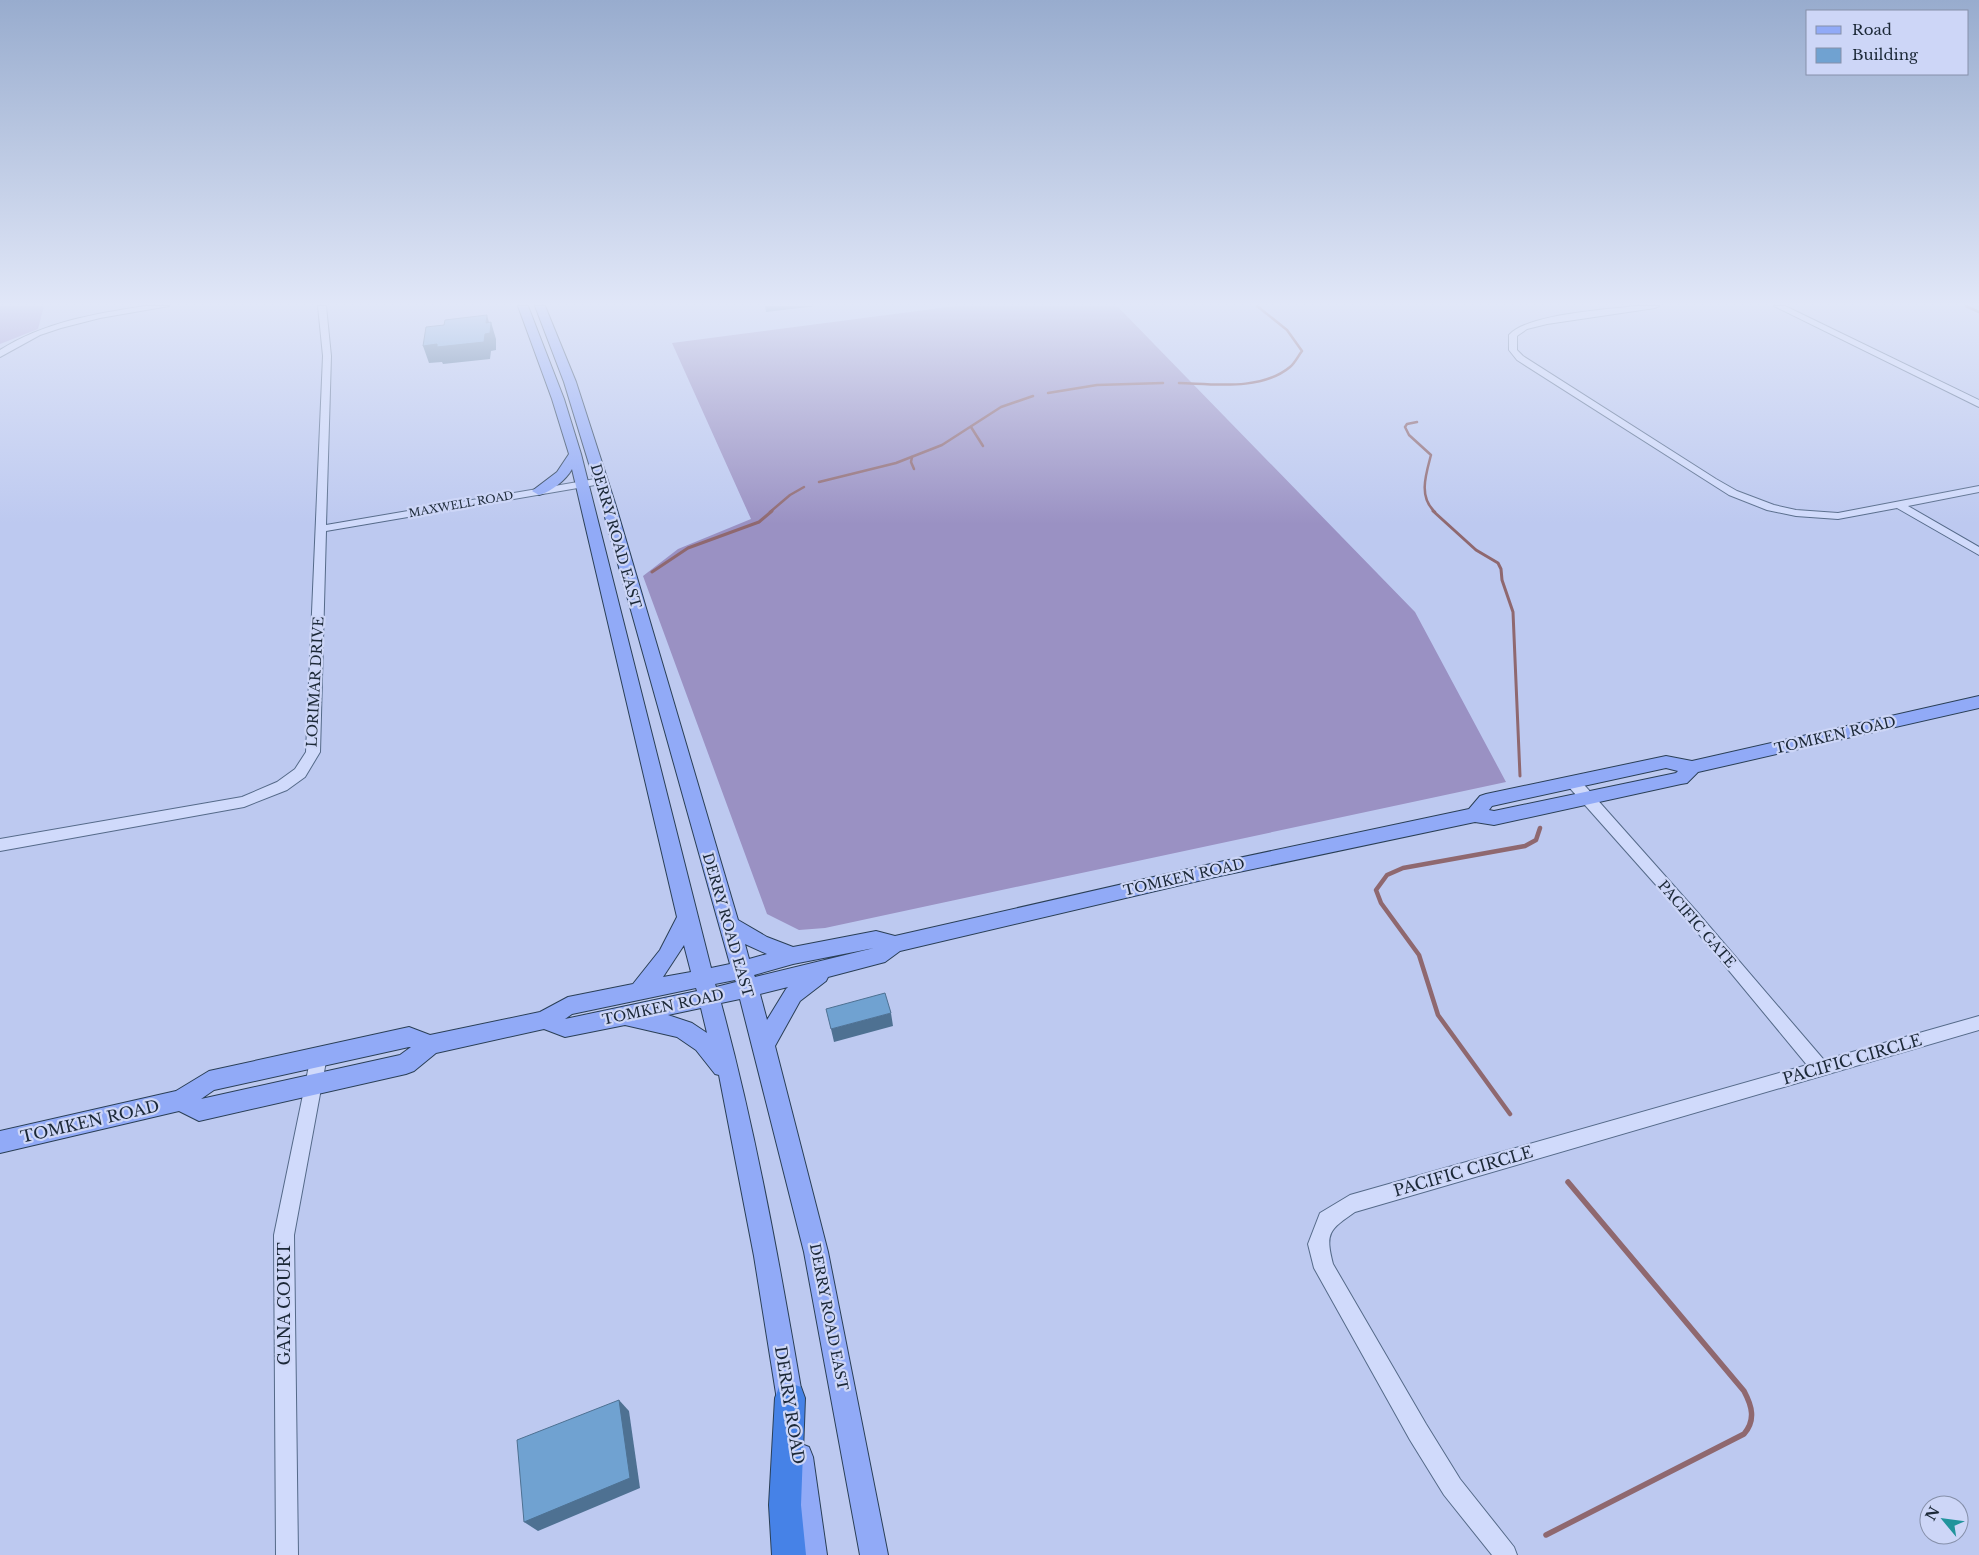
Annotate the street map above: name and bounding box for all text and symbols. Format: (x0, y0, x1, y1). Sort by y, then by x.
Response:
legend (1806, 10, 1969, 75)
text: Road (1852, 20, 1892, 39)
text: Building (1852, 45, 1919, 64)
street label: DERRY ROAD EAST (587, 462, 645, 610)
street label: MAXWELL ROAD (408, 488, 515, 520)
street label: LORIMAR DRIVE (303, 616, 327, 748)
street label: TOMKEN ROAD (1773, 712, 1897, 758)
street label: DERRY ROAD EAST (699, 851, 757, 999)
street label: TOMKEN ROAD (1122, 854, 1246, 900)
street label: PACIFIC GATE (1654, 877, 1740, 971)
street label: TOMKEN ROAD (601, 985, 725, 1029)
street label: PACIFIC CIRCLE (1780, 1030, 1924, 1088)
street label: TOMKEN ROAD (19, 1095, 161, 1147)
street label: PACIFIC CIRCLE (1391, 1142, 1535, 1200)
street label: GANA COURT (274, 1242, 294, 1366)
street label: DERRY ROAD EAST (806, 1242, 852, 1392)
street label: DERRY ROAD (771, 1344, 809, 1466)
north arrow (1919, 1495, 1969, 1545)
text: N (1922, 1504, 1944, 1524)

